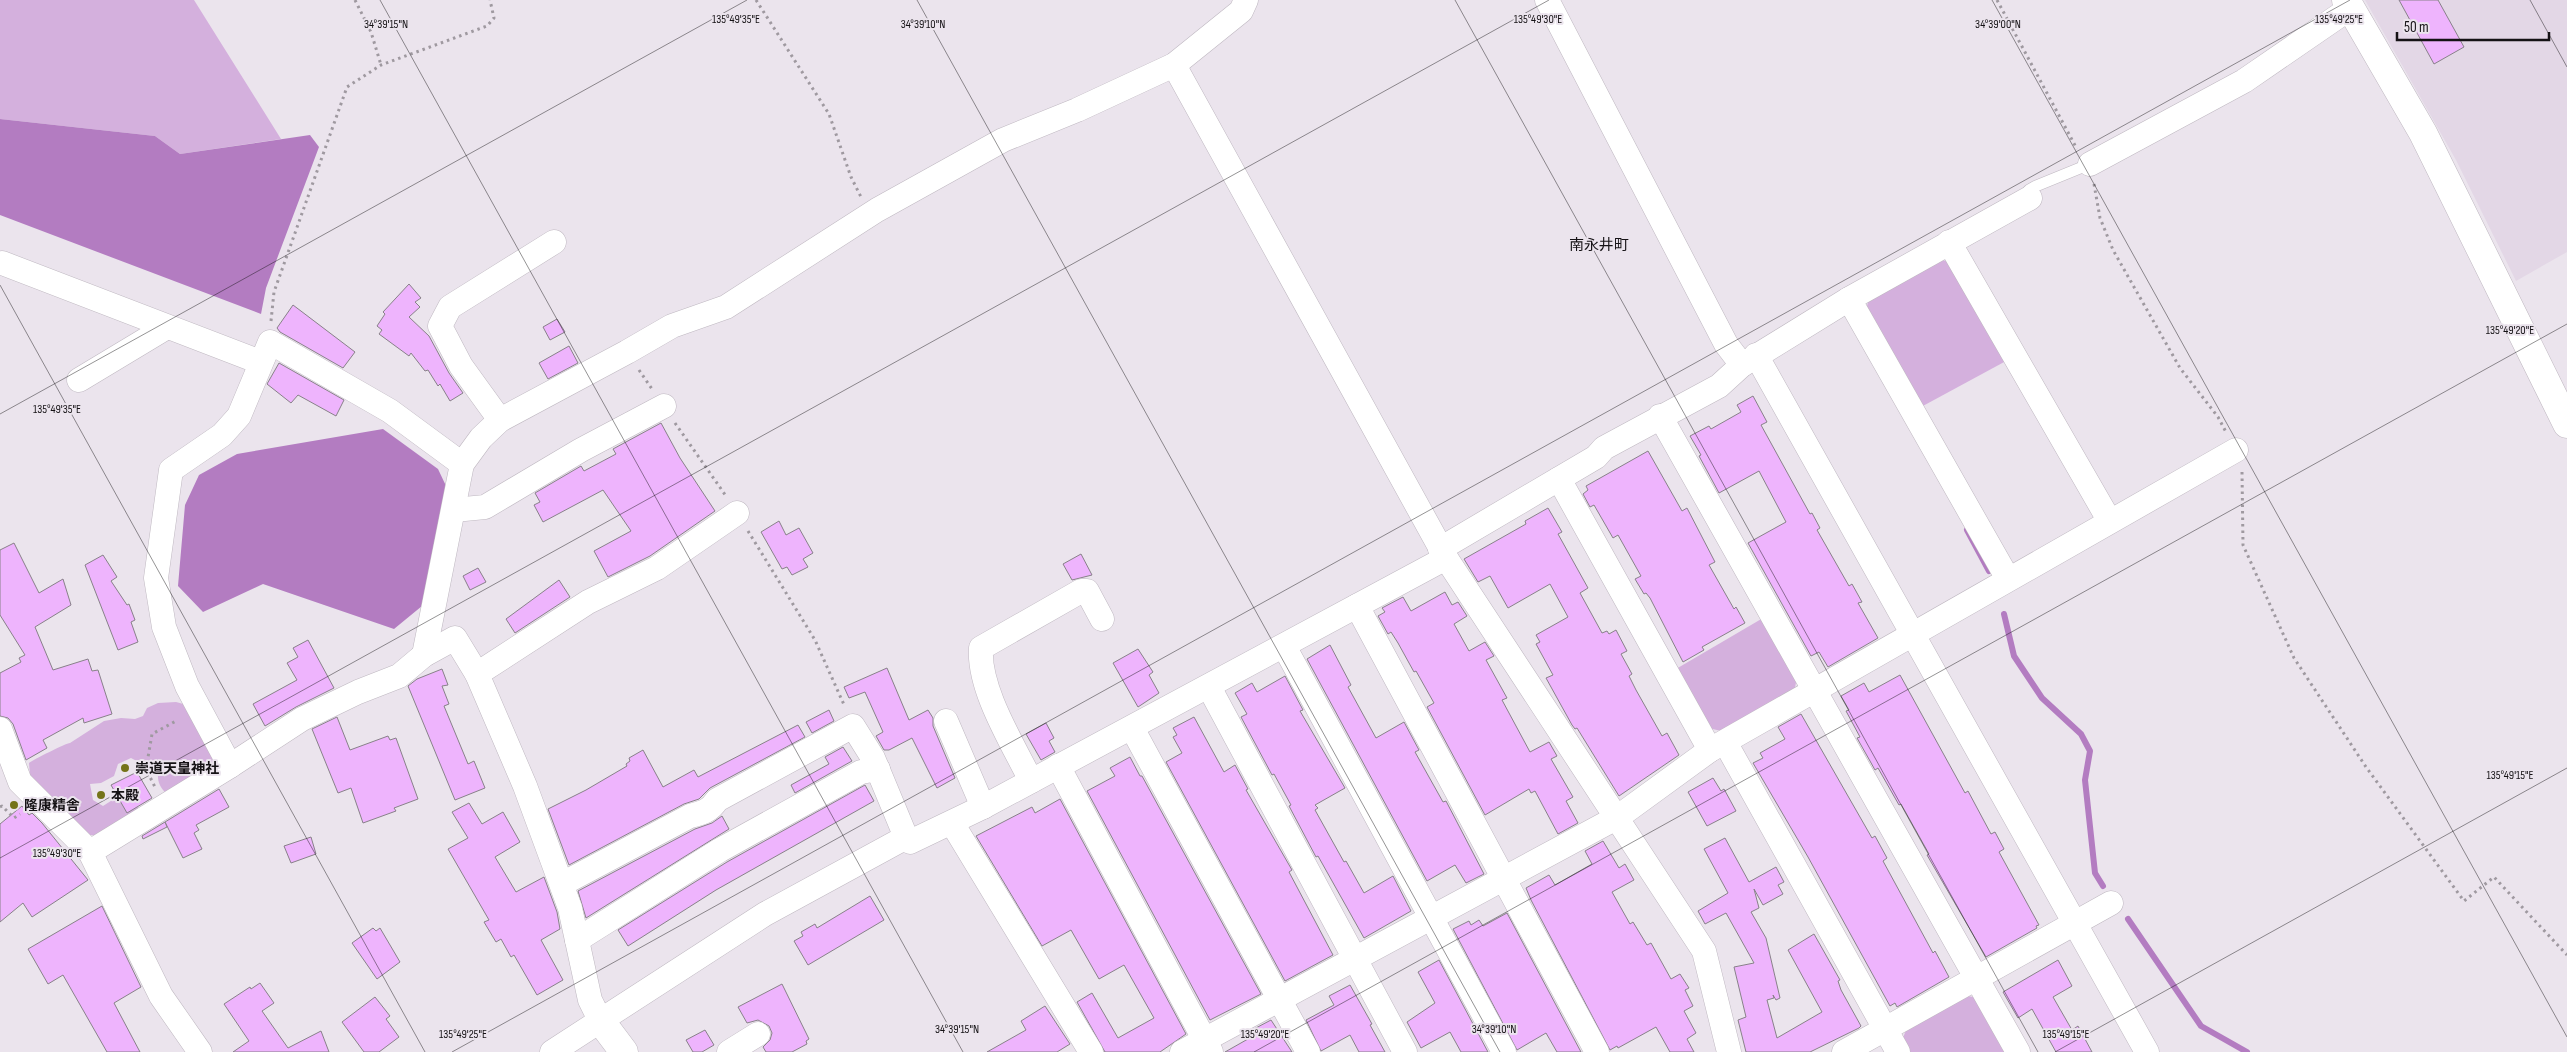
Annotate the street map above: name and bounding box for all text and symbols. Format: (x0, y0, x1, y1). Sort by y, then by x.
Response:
scale bar (2397, 10, 2550, 42)
text: 135°49'35"E (712, 12, 760, 27)
text: 135°49'30"E (1514, 12, 1562, 27)
text: 135°49'25"E (2315, 12, 2363, 27)
text: 34°39'15"N (364, 17, 408, 32)
text: 34°39'10"N (901, 17, 945, 32)
text: 34°39'00"N (1975, 17, 2021, 32)
text: 50 m (2404, 18, 2429, 37)
district label: 南永井町 (1569, 236, 1629, 255)
text: 135°49'20"E (2486, 323, 2534, 338)
text: 135°49'35"E (33, 402, 81, 417)
place label: 崇道天皇神社 (135, 760, 219, 777)
marker: 崇道天皇神社 (119, 762, 131, 774)
text: 135°49'15"E (2486, 768, 2534, 783)
place label: 本殿 (111, 787, 139, 804)
marker: 本殿 (95, 789, 107, 801)
place label: 隆康精舎 (24, 797, 80, 814)
marker: 隆康精舎 (8, 799, 20, 811)
text: 135°49'30"E (33, 846, 81, 861)
text: 34°39'15"N (935, 1022, 979, 1037)
text: 34°39'10"N (1472, 1022, 1516, 1037)
text: 135°49'25"E (439, 1027, 487, 1042)
text: 135°49'20"E (1241, 1027, 1289, 1042)
text: 135°49'15"E (2042, 1027, 2090, 1042)

